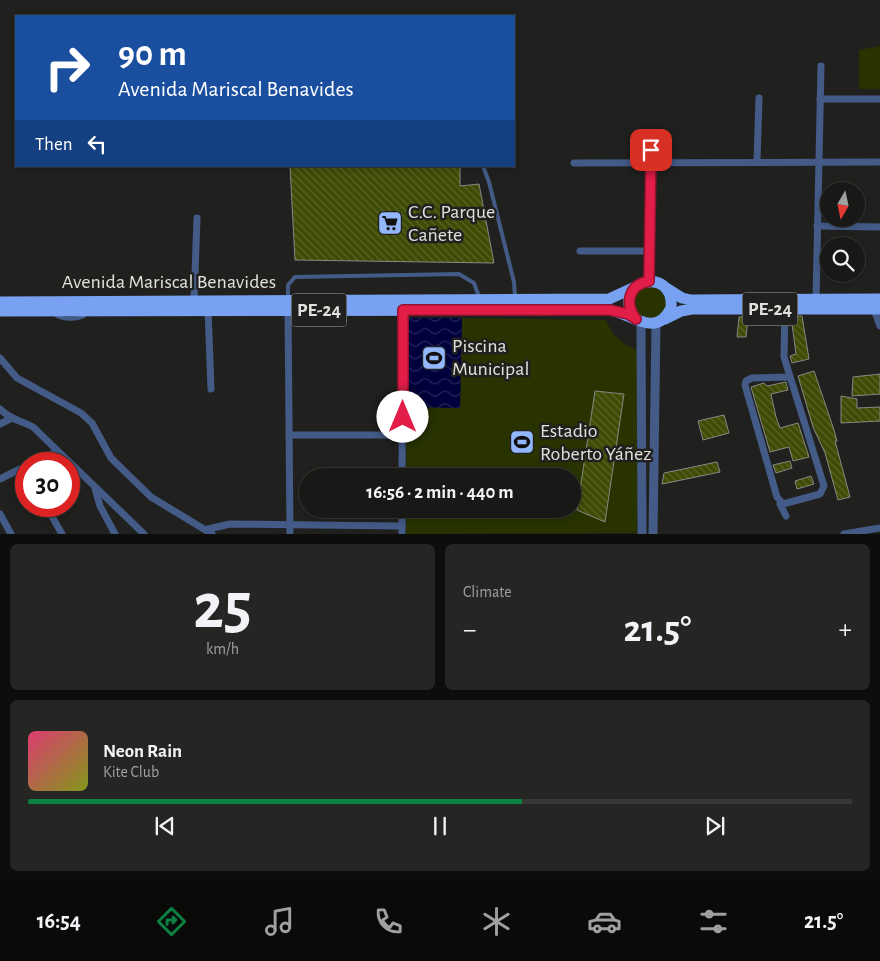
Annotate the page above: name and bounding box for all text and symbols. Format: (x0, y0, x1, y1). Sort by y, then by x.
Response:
icon: right (35, 35, 100, 100)
text: 90 m (118, 37, 187, 72)
text: Avenida Mariscal Benavides (118, 78, 354, 100)
pin (630, 129, 672, 171)
icon: left (83, 130, 111, 158)
text: Then (35, 135, 73, 154)
icon: arrive (637, 136, 665, 164)
north arrow (820, 182, 865, 228)
map controls (820, 182, 865, 282)
place label: C.C. Parque Cañete (408, 202, 495, 245)
supermarket icon: C.C. Parque Cañete (377, 210, 403, 236)
button: search (820, 237, 865, 282)
street label: Avenida Mariscal Benavides (62, 272, 276, 292)
road number: PE-24 (742, 292, 798, 326)
road number: PE-24 (292, 294, 346, 326)
place label: Piscina Municipal (452, 336, 529, 379)
sports icon: Piscina Municipal (421, 345, 447, 371)
position arrow (376, 390, 428, 442)
place label: Estadio Roberto Yáñez (540, 421, 651, 464)
sports icon: Estadio Roberto Yáñez (509, 429, 535, 455)
speed limit sign: 30 (15, 452, 80, 517)
text: 16:56 · 2 min · 440 m (366, 483, 514, 502)
text: 25 (193, 575, 252, 640)
text: Climate (463, 584, 512, 600)
text: 21.5° (624, 611, 691, 649)
text: − (463, 616, 476, 644)
text: + (839, 616, 852, 644)
text: km/h (206, 641, 239, 657)
text: Neon Rain (103, 742, 182, 761)
text: Kite Club (103, 764, 159, 780)
icon: previous (151, 812, 179, 840)
icon: pause (426, 812, 454, 840)
icon: next (701, 812, 729, 840)
icon: directions (154, 904, 189, 939)
icon: music (262, 904, 297, 939)
icon: phone (371, 904, 406, 939)
icon: climate (479, 904, 514, 939)
icon: car (587, 904, 622, 939)
icon: filters (696, 904, 731, 939)
text: 16:54 (37, 910, 81, 932)
text: 21.5° (804, 910, 843, 932)

